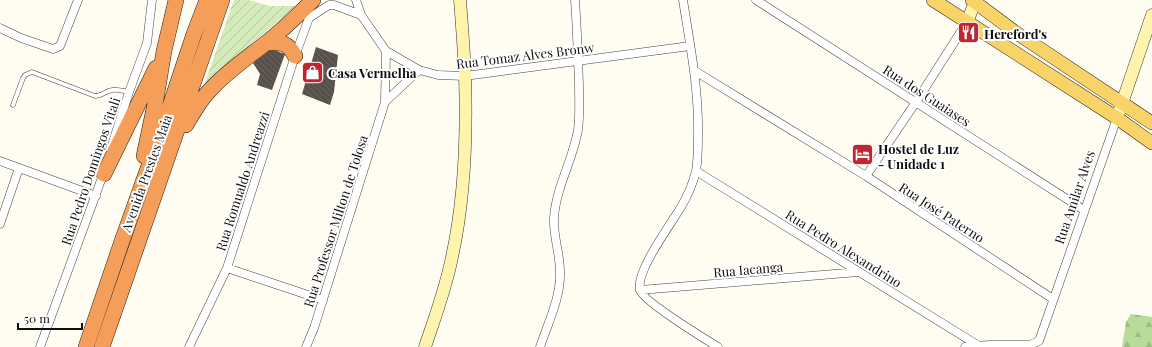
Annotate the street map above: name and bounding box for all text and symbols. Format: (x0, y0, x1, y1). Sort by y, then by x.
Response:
restaurant icon: Hereford's (956, 20, 982, 46)
place label: Hereford's (984, 25, 1047, 42)
street label: Rua Tomaz Alves Bronw (455, 38, 595, 72)
shop icon: Casa Vermelha (300, 59, 326, 85)
street label: Rua dos Guaiases (880, 60, 974, 130)
place label: Casa Vermelha (328, 64, 417, 81)
street label: Rua Pedro Domingos Vitali (57, 95, 123, 247)
street label: Rua Romualdo Andreazzi (211, 109, 273, 253)
street label: Avenida Prestes Maia (117, 112, 175, 235)
street label: Rua Professor Milton de Tolosa (299, 132, 371, 309)
place label: Hostel de Luz - Unidade 1 (878, 140, 959, 172)
hotel icon: Hostel de Luz - Unidade 1 (850, 142, 876, 168)
street label: Rua Amilar Alves (1050, 148, 1098, 246)
street label: Rua José Paterno (896, 178, 988, 246)
street label: Rua Pedro Alexandrino (783, 205, 905, 291)
street label: Rua Iacanga (712, 257, 784, 281)
scale bar (18, 305, 82, 331)
text: 50 m (24, 310, 50, 326)

